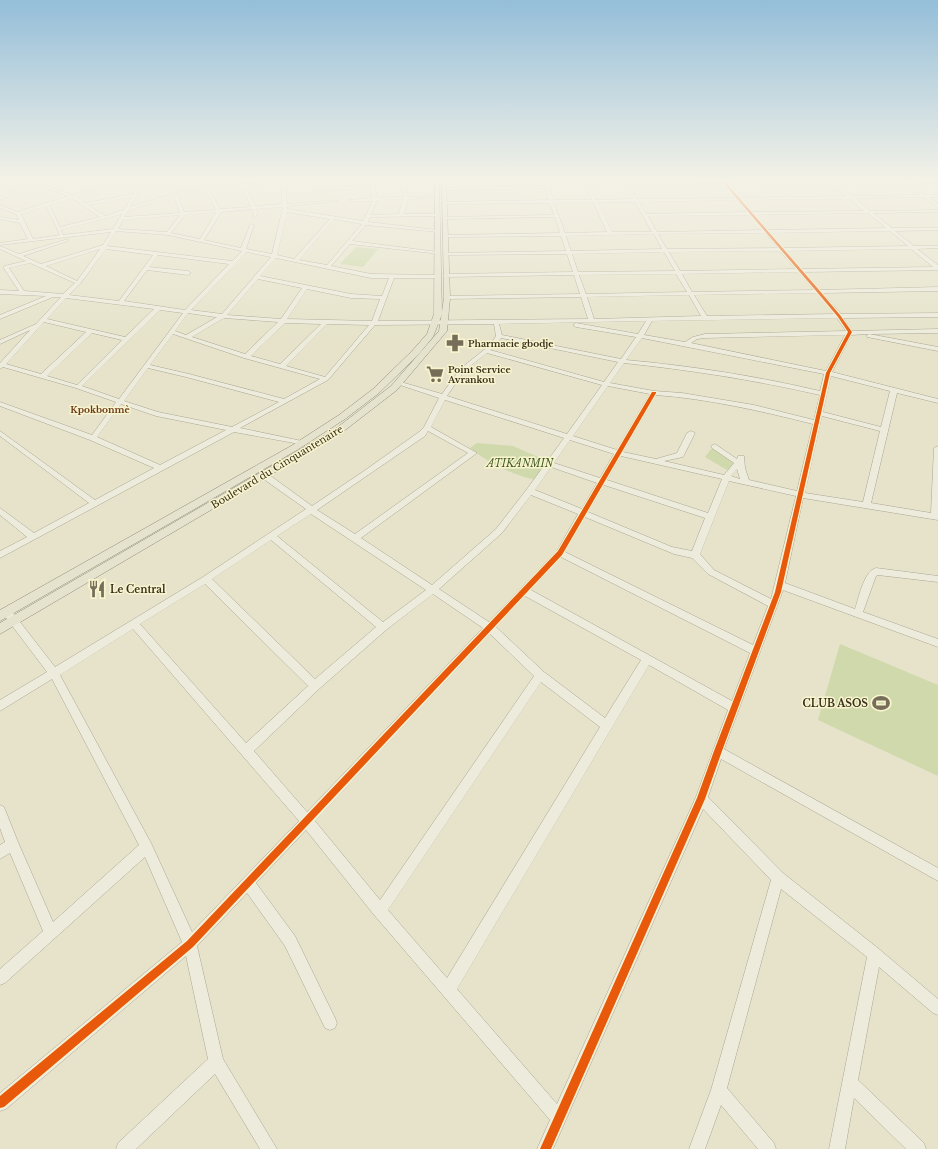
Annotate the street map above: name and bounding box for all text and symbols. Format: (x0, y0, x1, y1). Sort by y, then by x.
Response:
pharmacy icon: Pharmacie gbodje (445, 333, 465, 353)
place label: Pharmacie gbodje (468, 338, 554, 349)
supermarket icon: Point Service Avrankou (425, 364, 445, 384)
place label: Point Service Avrankou (447, 364, 511, 385)
district label: Kpokbonmè (70, 404, 130, 415)
street label: Boulevard du Cinquantenaire (209, 422, 346, 512)
park label: ATIKANMIN (485, 457, 555, 470)
restaurant icon: Le Central (87, 579, 107, 599)
place label: Le Central (110, 583, 166, 596)
sports icon: CLUB ASOS (871, 693, 891, 713)
place label: CLUB ASOS (803, 697, 868, 710)

